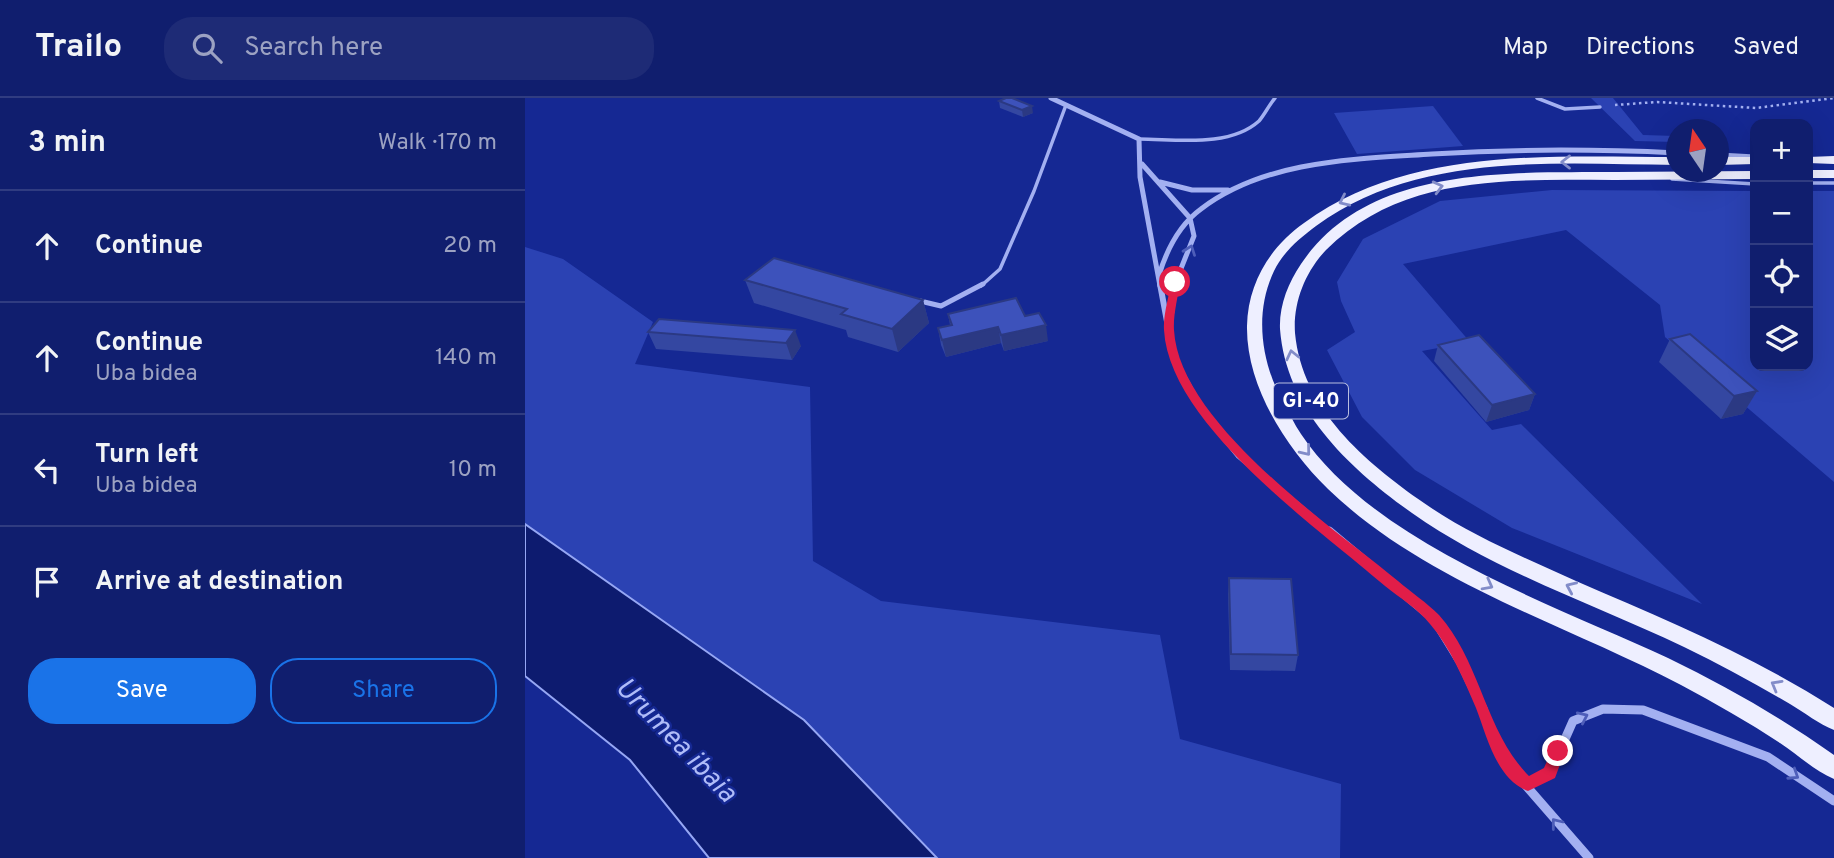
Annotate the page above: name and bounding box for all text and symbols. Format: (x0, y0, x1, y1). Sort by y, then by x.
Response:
search box (164, 17, 654, 80)
text: Trailo (35, 27, 122, 69)
icon: search (188, 29, 226, 67)
text: Search here (244, 32, 383, 65)
text: Map (1503, 33, 1548, 63)
text: Directions (1586, 33, 1695, 63)
text: Saved (1733, 33, 1799, 63)
north arrow (1666, 119, 1729, 182)
map controls (1750, 119, 1813, 371)
button: + (1750, 119, 1813, 182)
text: 3 min (28, 125, 106, 162)
text: Walk · 170 m (378, 129, 497, 158)
one-way arrow (1560, 154, 1571, 170)
one-way arrow (1432, 181, 1444, 195)
button: − (1750, 182, 1813, 245)
one-way arrow (1339, 193, 1351, 207)
icon: ahead (28, 227, 66, 265)
text: Continue (95, 230, 203, 263)
text: 20 m (443, 232, 497, 261)
one-way arrow (1181, 244, 1195, 256)
button: locate (1750, 245, 1813, 308)
route start (1159, 266, 1190, 297)
button: layers (1750, 308, 1813, 371)
text: Continue (95, 327, 203, 360)
icon: ahead (28, 339, 66, 377)
text: 140 m (435, 344, 497, 373)
one-way arrow (1285, 350, 1300, 362)
text: Uba bidea (95, 360, 198, 389)
road number: GI-40 (1274, 384, 1348, 418)
text: Turn left (95, 439, 199, 472)
one-way arrow (1298, 442, 1310, 455)
icon: left (28, 451, 66, 489)
text: 10 m (449, 456, 497, 485)
text: Uba bidea (95, 472, 198, 501)
icon: arrive (28, 563, 66, 601)
text: Arrive at destination (95, 566, 343, 599)
one-way arrow (1480, 577, 1493, 590)
one-way arrow (1566, 581, 1578, 595)
button: Save (28, 658, 256, 724)
button: Share (270, 658, 497, 724)
water label: Urumea ibaia (606, 671, 744, 812)
one-way arrow (1770, 680, 1783, 693)
one-way arrow (1576, 712, 1588, 726)
route end (1542, 735, 1573, 766)
one-way arrow (1787, 766, 1800, 779)
one-way arrow (1552, 818, 1565, 830)

